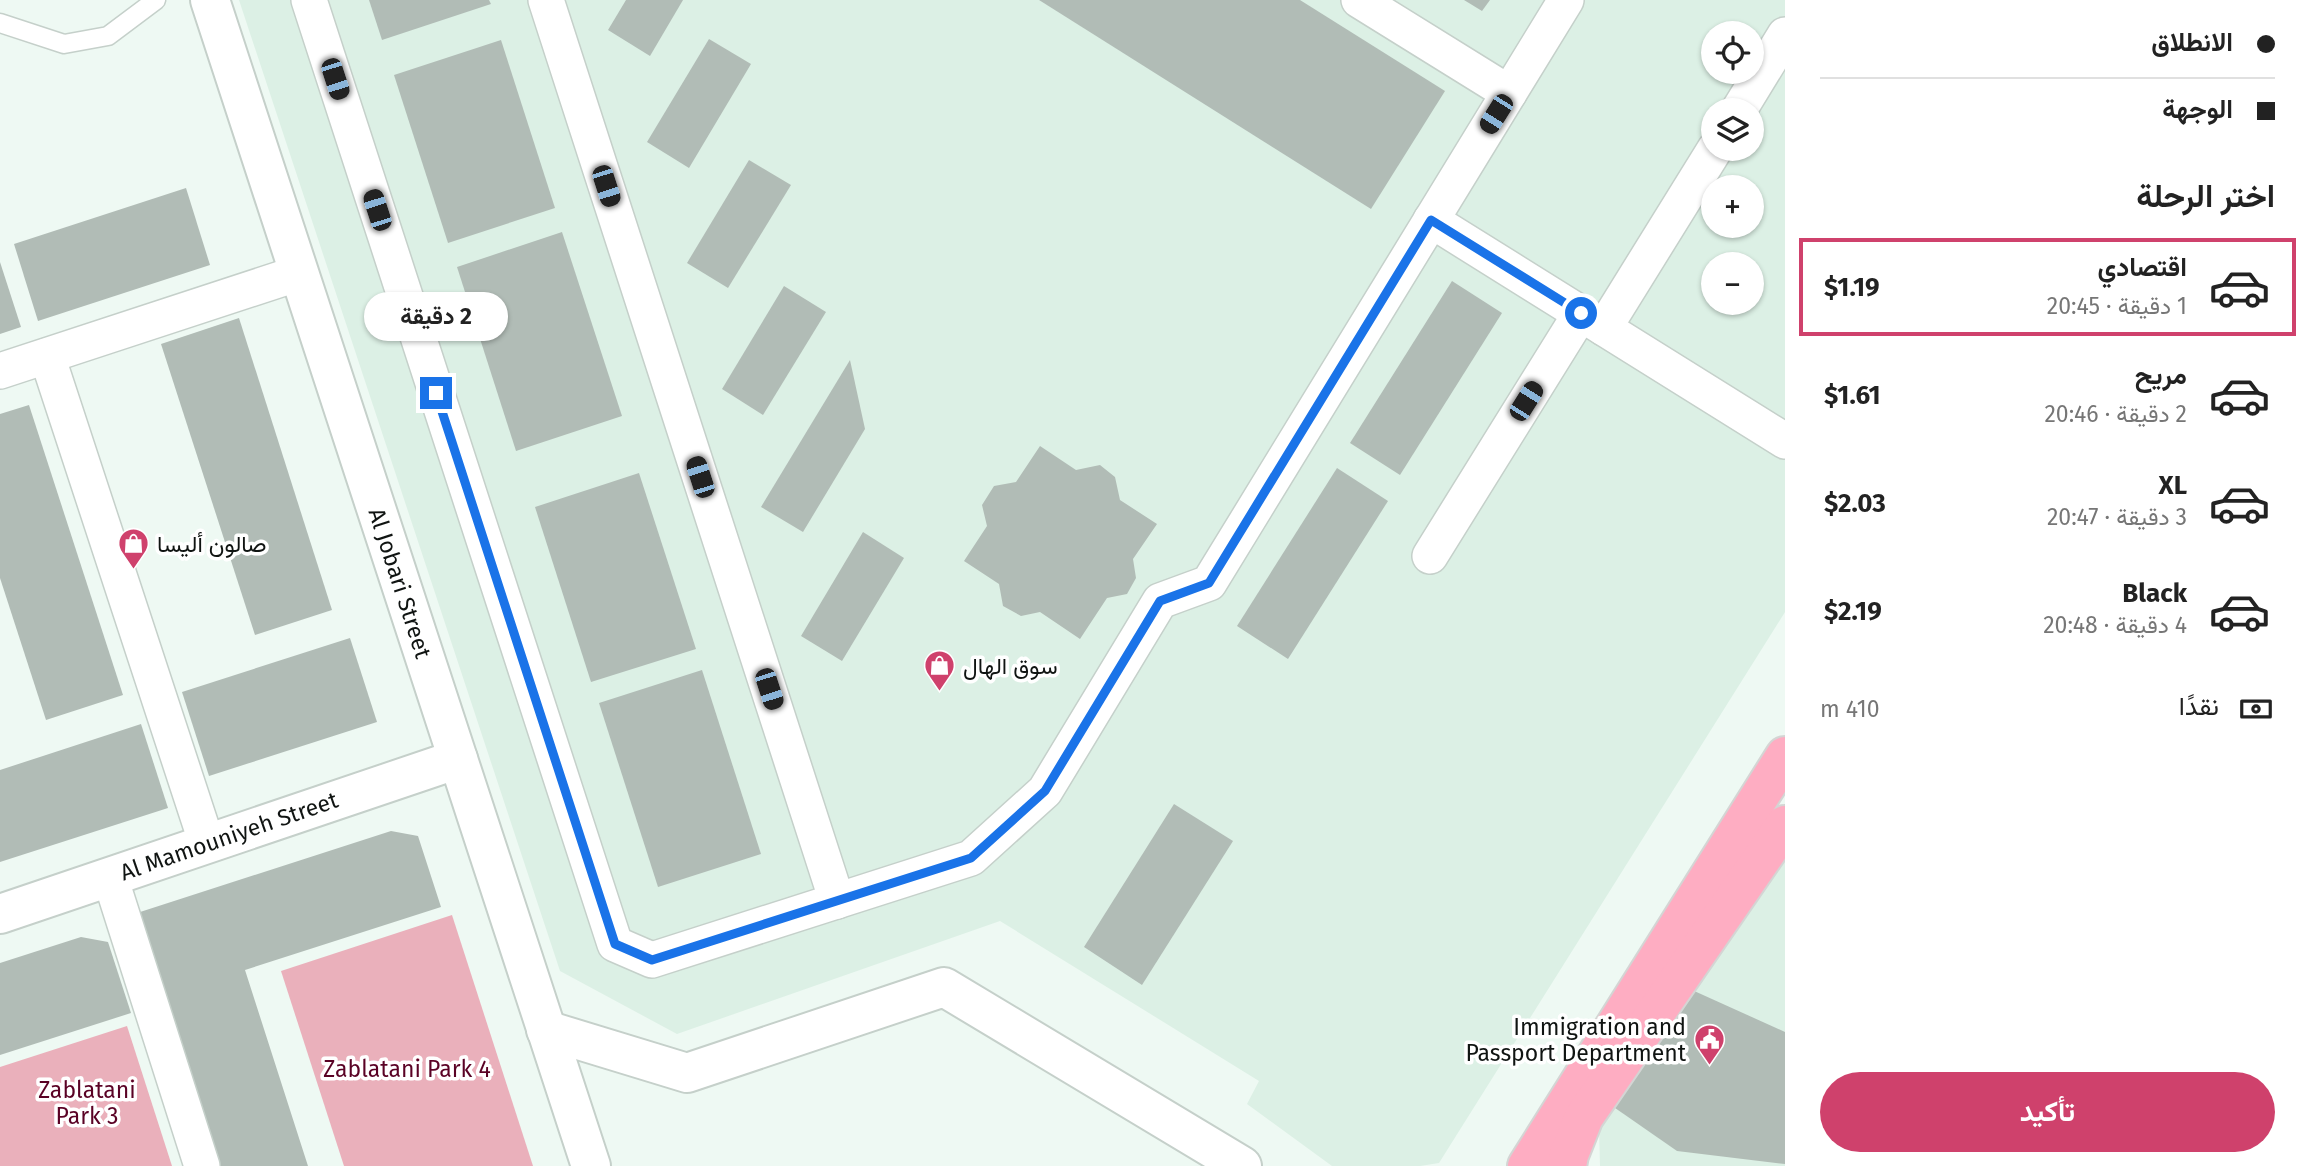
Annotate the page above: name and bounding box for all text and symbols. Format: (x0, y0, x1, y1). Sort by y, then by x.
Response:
map controls (1701, 21, 1764, 315)
button: locate (1701, 21, 1764, 84)
text: الانطلاق (2151, 27, 2233, 58)
car (319, 56, 352, 102)
car (1476, 91, 1517, 137)
text: الوجهة (2162, 94, 2233, 125)
button: layers (1701, 98, 1764, 161)
car (590, 163, 623, 209)
button: + (1701, 175, 1764, 238)
text: اختر الرحلة (2136, 177, 2275, 215)
car (361, 187, 394, 233)
button: − (1701, 252, 1764, 315)
text: اقتصادي (2098, 252, 2187, 283)
icon: car (2208, 256, 2271, 319)
text: $1.19 (1824, 272, 1880, 303)
callout: 2 دقيقة (364, 292, 508, 340)
text: 1 دقيقة · 20:45 (2047, 292, 2187, 320)
route start (1565, 297, 1597, 329)
text: 2 دقيقة (400, 302, 472, 330)
text: مريح (2135, 360, 2187, 391)
icon: car (2208, 364, 2271, 427)
route end (420, 377, 452, 409)
car (1506, 378, 1547, 424)
text: $1.61 (1824, 380, 1881, 411)
text: 2 دقيقة · 20:46 (2044, 400, 2187, 428)
car (684, 454, 717, 500)
text: XL (2159, 470, 2187, 501)
icon: car (2208, 472, 2271, 535)
text: $2.03 (1824, 488, 1886, 519)
text: 3 دقيقة · 20:47 (2047, 503, 2187, 531)
street label: Al Jobari Street (363, 504, 438, 662)
shop icon: صالون أليسا (117, 527, 151, 571)
place label: صالون أليسا (157, 530, 267, 559)
text: Black (2122, 578, 2187, 609)
icon: car (2208, 580, 2271, 643)
text: $2.19 (1824, 596, 1882, 627)
text: 4 دقيقة · 20:48 (2043, 611, 2187, 639)
shop icon: سوق الهال (923, 649, 957, 693)
place label: سوق الهال (963, 652, 1058, 681)
car (753, 666, 786, 712)
icon: cash (2237, 690, 2275, 728)
text: نقدًا (2179, 691, 2219, 722)
text: 410 m (1820, 695, 1880, 723)
street label: Al Mamouniyeh Street (116, 785, 342, 886)
place label: Immigration and Passport Department (1465, 1013, 1687, 1067)
public building icon: Immigration and Passport Department (1692, 1023, 1726, 1067)
park label: Zablatani Park 4 (323, 1055, 491, 1083)
button: تأكيد (1820, 1072, 2275, 1152)
park label: Zablatani Park 3 (38, 1076, 136, 1130)

